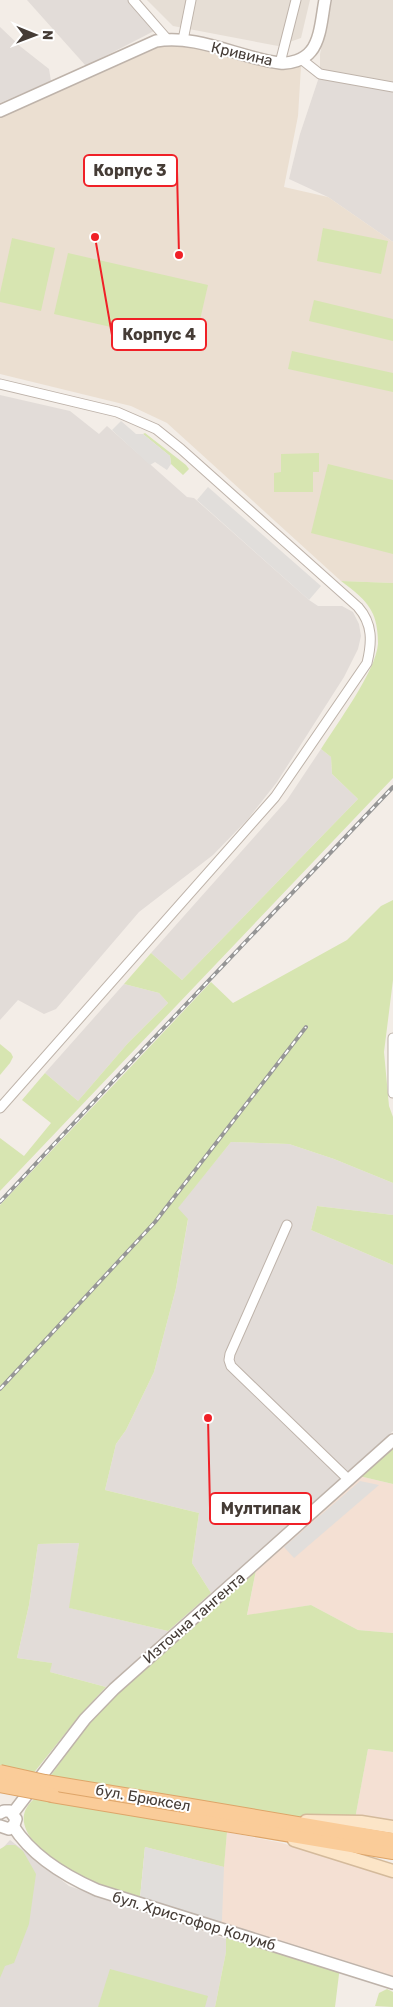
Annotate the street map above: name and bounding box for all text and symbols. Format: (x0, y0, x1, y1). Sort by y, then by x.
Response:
north arrow (10, 10, 60, 60)
text: N (39, 30, 56, 40)
street label: Кривина (209, 38, 275, 70)
callout: Корпус 3 (84, 155, 177, 186)
text: Корпус 3 (93, 161, 167, 180)
callout: Корпус 4 (112, 319, 206, 350)
text: Корпус 4 (122, 325, 196, 344)
callout: Мултипак (210, 1493, 311, 1524)
text: Мултипак (221, 1499, 301, 1518)
street label: Източна тангента (139, 1569, 249, 1667)
street label: бул. Брюксел (94, 1781, 192, 1815)
street label: бул. Христофор Колумб (110, 1888, 278, 1954)

